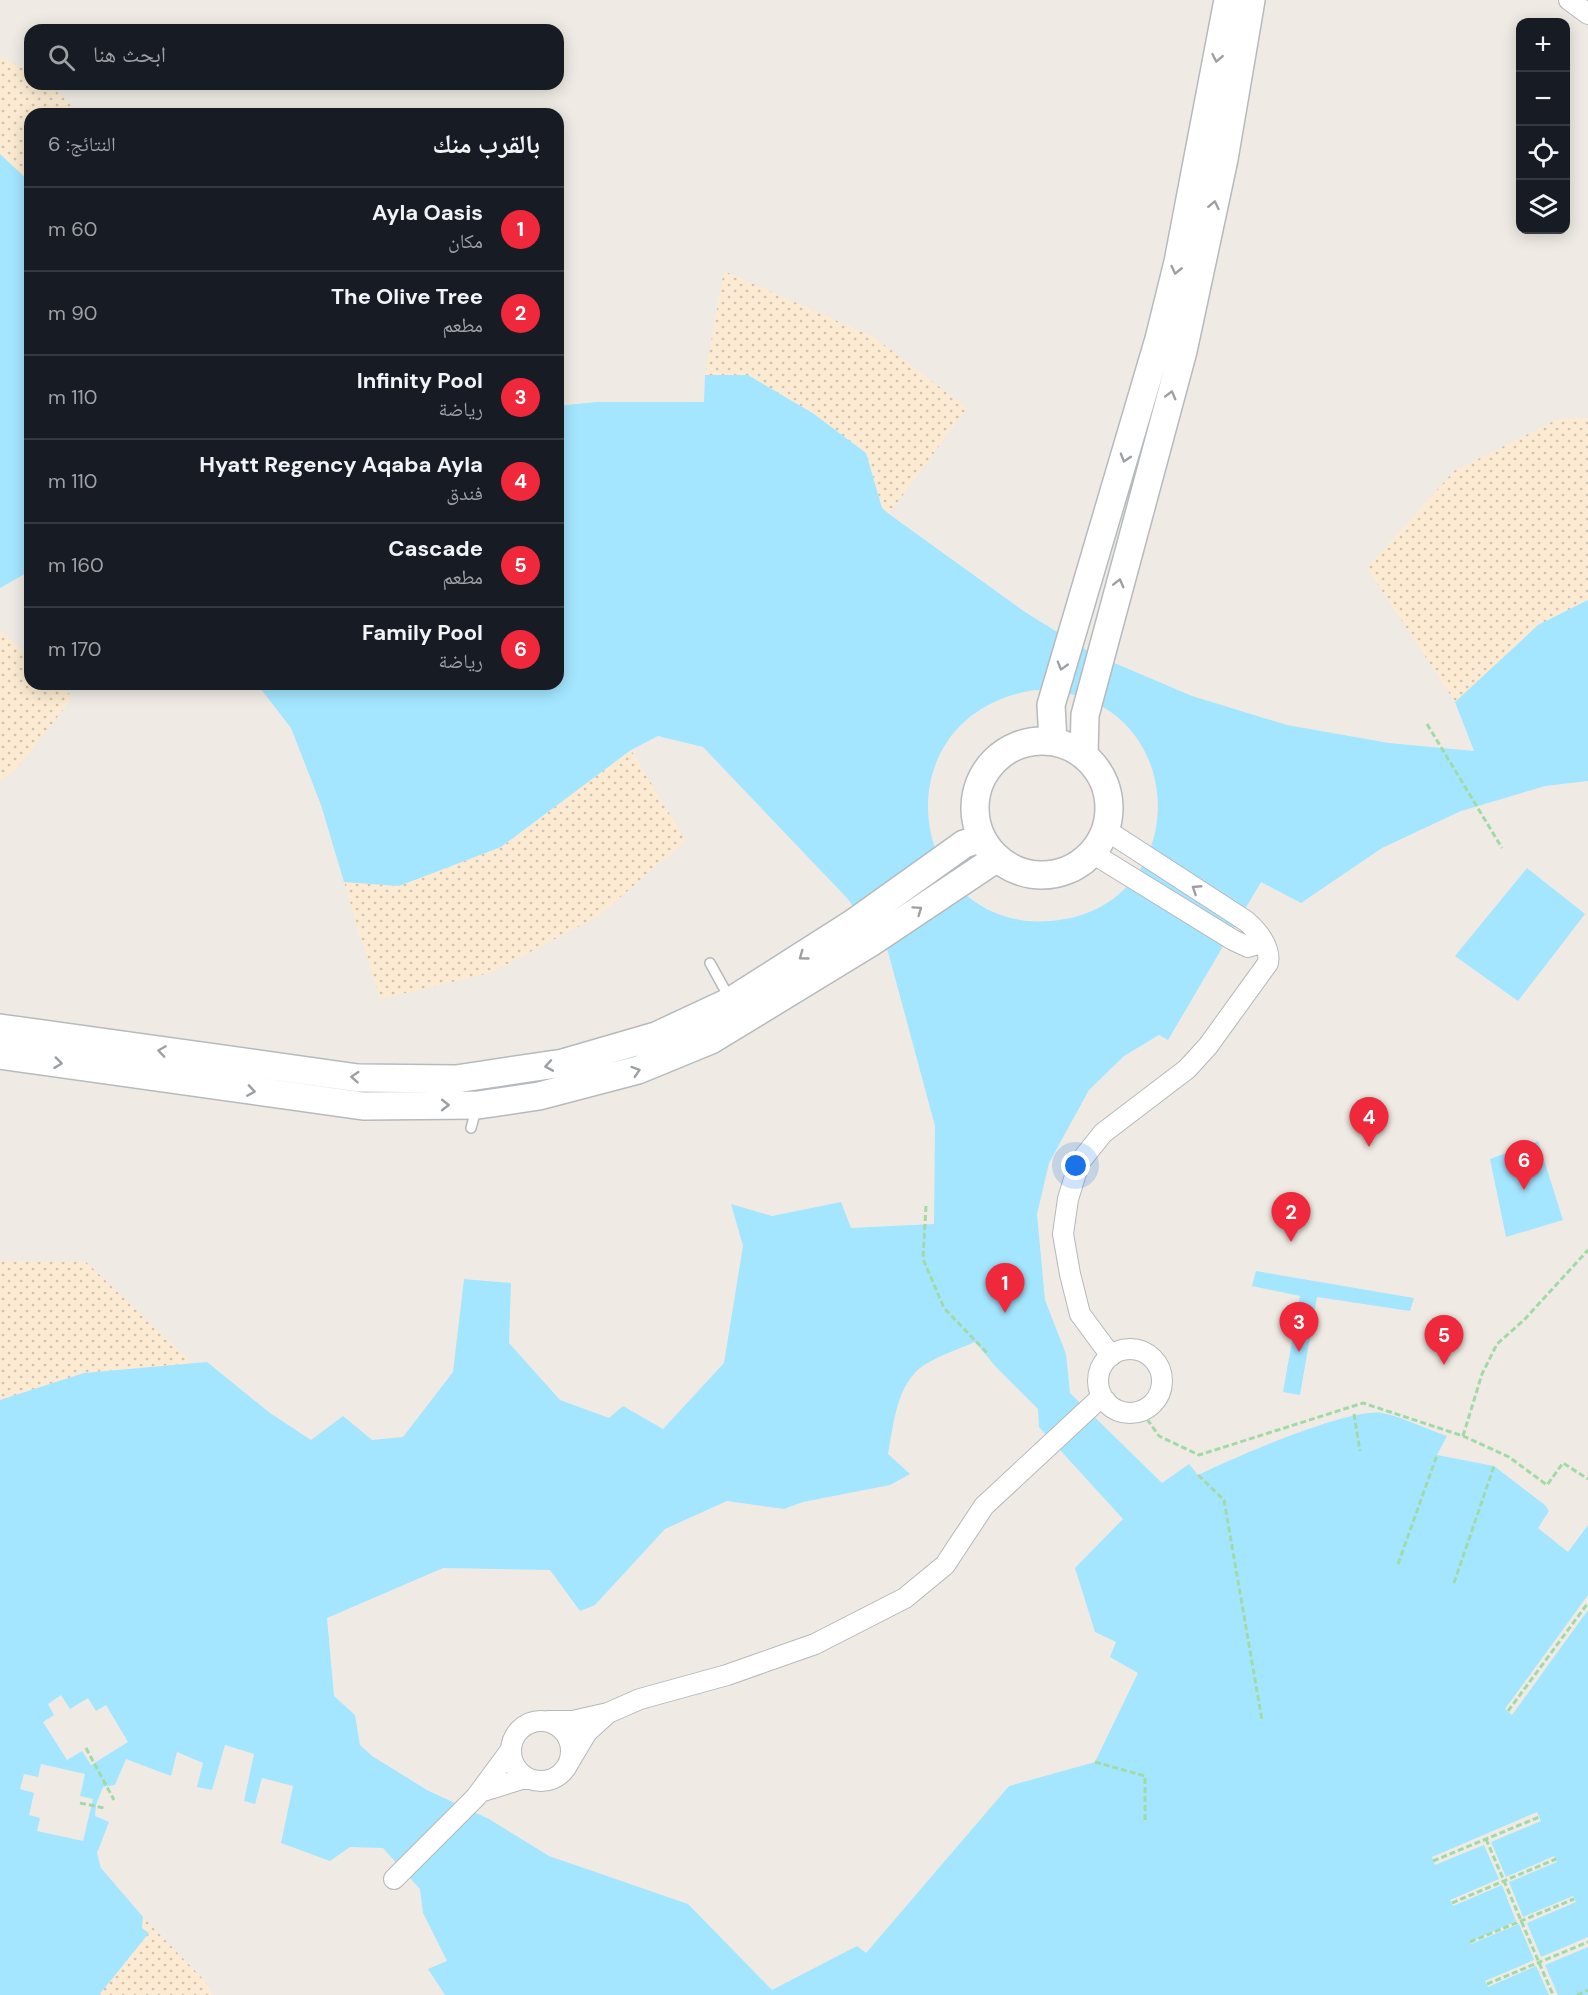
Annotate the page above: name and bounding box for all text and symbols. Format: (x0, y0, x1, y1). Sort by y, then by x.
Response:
map controls (1516, 18, 1570, 234)
button: + (1516, 18, 1570, 72)
search box (24, 24, 564, 90)
text: ابحث هنا (93, 40, 166, 69)
icon: search (45, 41, 78, 74)
one-way arrow (1212, 53, 1224, 62)
button: − (1516, 72, 1570, 126)
button: locate (1516, 126, 1570, 180)
text: بالقرب منك (432, 127, 540, 161)
text: النتائج: 6 (48, 131, 116, 157)
button: layers (1516, 180, 1570, 234)
text: Ayla Oasis (372, 198, 483, 227)
one-way arrow (1207, 200, 1220, 210)
text: 60 m (48, 216, 97, 242)
text: 1 (517, 216, 524, 242)
text: مكان (448, 228, 483, 254)
one-way arrow (1171, 264, 1184, 274)
text: The Olive Tree (331, 282, 483, 311)
text: 90 m (48, 300, 97, 326)
text: 2 (515, 300, 526, 326)
text: مطعم (442, 312, 483, 338)
text: Infinity Pool (357, 366, 483, 395)
text: 110 m (48, 384, 97, 410)
text: 3 (514, 384, 527, 410)
one-way arrow (1163, 390, 1176, 400)
text: رياضة (439, 396, 483, 422)
text: Hyatt Regency Aqaba Ayla (199, 450, 483, 479)
one-way arrow (1120, 452, 1132, 463)
text: 110 m (48, 468, 97, 494)
text: 4 (514, 468, 527, 494)
text: فندق (446, 480, 483, 506)
text: Cascade (388, 534, 483, 563)
text: 160 m (48, 552, 104, 578)
text: 5 (514, 552, 527, 578)
text: مطعم (442, 564, 483, 590)
one-way arrow (1112, 578, 1125, 588)
text: Family Pool (362, 618, 483, 647)
text: 170 m (48, 636, 101, 662)
text: 6 (514, 636, 527, 662)
text: رياضة (439, 648, 483, 674)
one-way arrow (1057, 660, 1069, 671)
one-way arrow (1192, 885, 1203, 896)
one-way arrow (912, 906, 923, 917)
one-way arrow (799, 948, 810, 959)
one-way arrow (158, 1045, 167, 1058)
one-way arrow (53, 1056, 62, 1069)
one-way arrow (545, 1059, 555, 1072)
one-way arrow (630, 1065, 641, 1078)
one-way arrow (351, 1071, 360, 1084)
one-way arrow (245, 1084, 255, 1097)
pin: 4 (1350, 1098, 1388, 1147)
one-way arrow (440, 1099, 449, 1111)
pin: 6 (1504, 1140, 1544, 1190)
your location (1061, 1151, 1090, 1180)
pin: 2 (1272, 1192, 1310, 1242)
pin: 1 (986, 1264, 1024, 1313)
pin: 3 (1280, 1302, 1318, 1352)
pin: 5 (1424, 1316, 1464, 1365)

